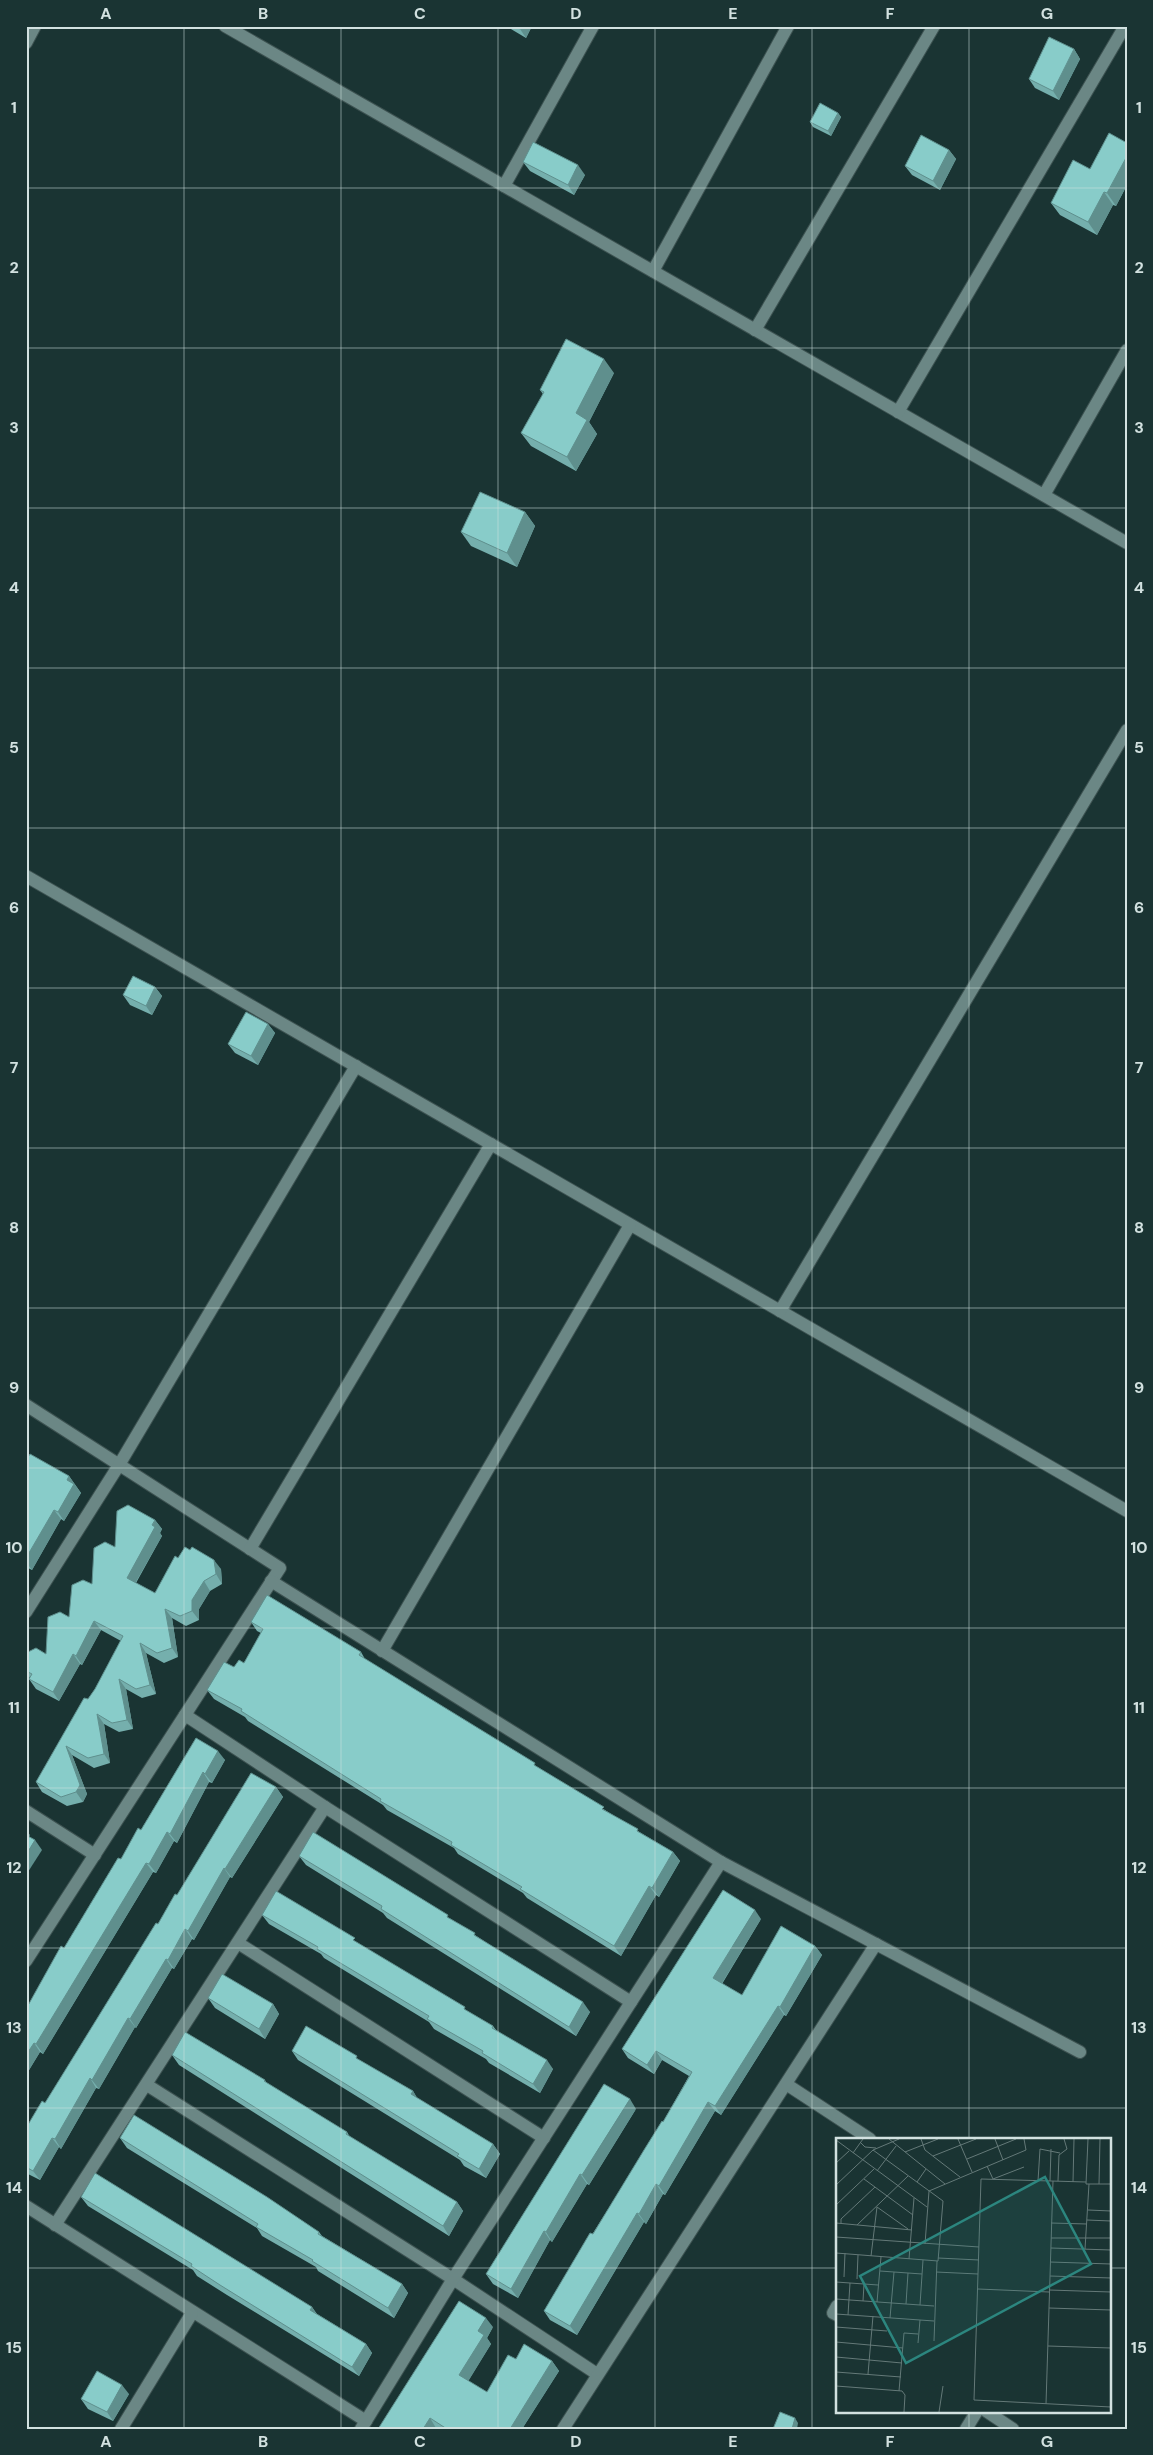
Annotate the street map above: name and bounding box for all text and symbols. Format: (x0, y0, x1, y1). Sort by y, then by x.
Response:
text: A (100, 3, 112, 24)
text: B (258, 3, 268, 24)
text: C (414, 3, 426, 24)
text: D (570, 3, 582, 24)
text: E (728, 3, 738, 24)
text: F (886, 3, 895, 24)
text: G (1041, 3, 1053, 24)
text: 1 (11, 97, 17, 118)
text: 1 (1136, 97, 1142, 118)
text: 2 (9, 257, 19, 278)
text: 2 (1134, 257, 1144, 278)
text: 3 (9, 417, 19, 438)
text: 3 (1134, 417, 1144, 438)
text: 4 (9, 577, 19, 598)
text: 4 (1134, 577, 1144, 598)
text: 5 (9, 737, 19, 758)
text: 5 (1134, 737, 1144, 758)
text: 6 (9, 897, 19, 918)
text: 6 (1134, 897, 1144, 918)
text: 7 (10, 1057, 19, 1078)
text: 7 (1135, 1057, 1144, 1078)
text: 8 (9, 1217, 19, 1238)
text: 8 (1134, 1217, 1144, 1238)
text: 9 (9, 1377, 19, 1398)
text: 9 (1134, 1377, 1144, 1398)
text: 10 (5, 1537, 23, 1558)
text: 10 (1130, 1537, 1148, 1558)
text: 11 (8, 1697, 20, 1718)
text: 11 (1133, 1697, 1145, 1718)
text: 12 (6, 1857, 22, 1878)
text: 12 (1131, 1857, 1147, 1878)
text: 13 (6, 2017, 22, 2038)
text: 13 (1131, 2017, 1147, 2038)
inset map (836, 2138, 1110, 2412)
text: 14 (6, 2177, 22, 2198)
text: 14 (1131, 2177, 1147, 2198)
text: 15 (6, 2337, 22, 2358)
text: 15 (1131, 2337, 1147, 2358)
text: A (100, 2431, 112, 2452)
text: B (258, 2431, 268, 2452)
text: C (414, 2431, 426, 2452)
text: D (570, 2431, 582, 2452)
text: E (728, 2431, 738, 2452)
text: F (886, 2431, 895, 2452)
text: G (1041, 2431, 1053, 2452)

